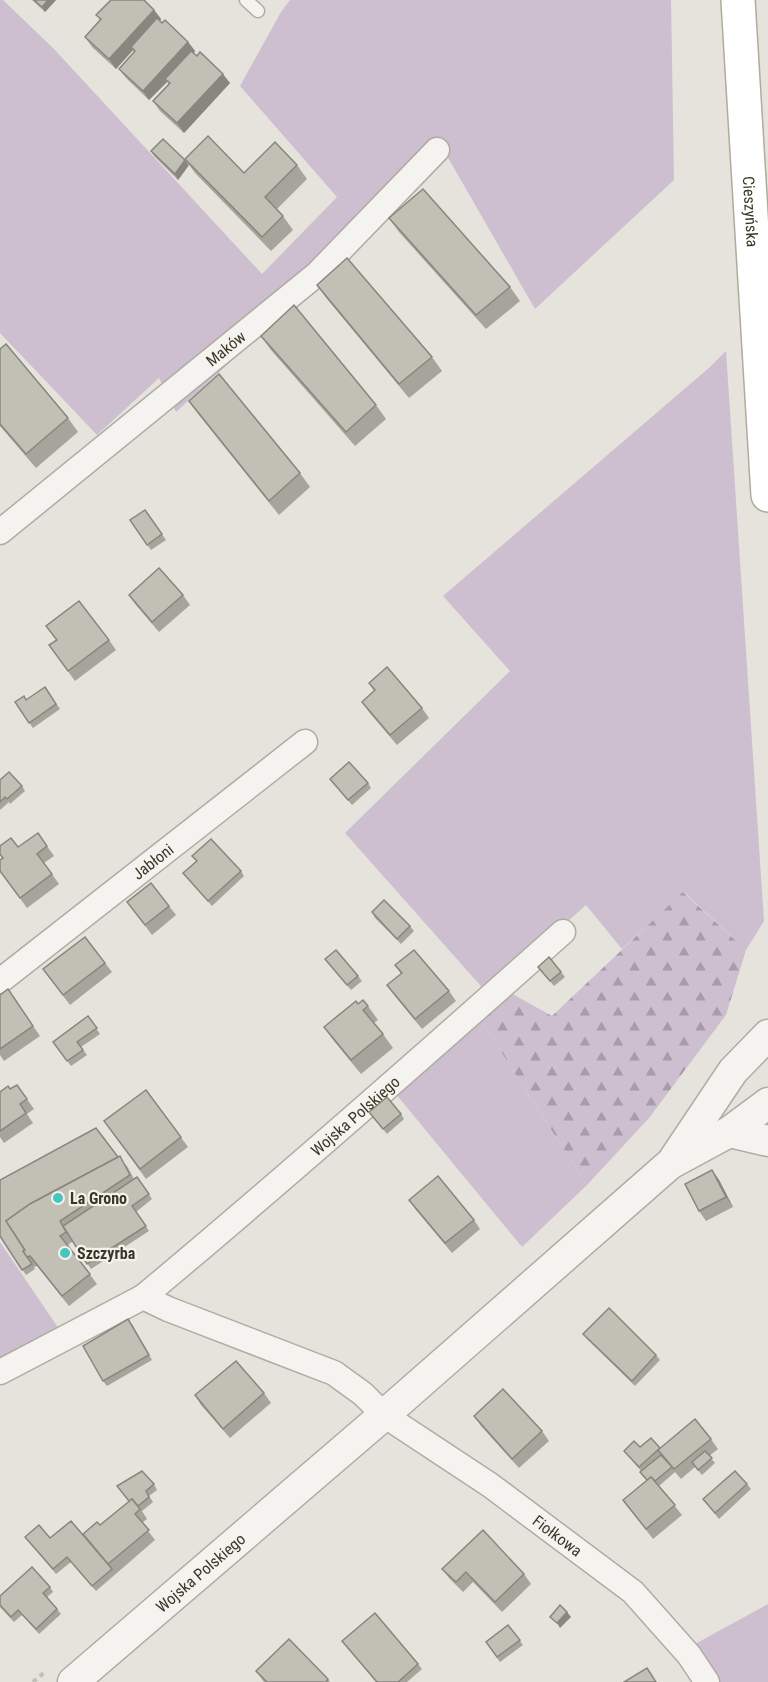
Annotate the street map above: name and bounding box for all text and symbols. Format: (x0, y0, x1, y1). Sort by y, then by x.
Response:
street label: Cieszyńska (739, 176, 762, 248)
street label: Maków (202, 327, 249, 370)
street label: Jabłoni (128, 839, 177, 883)
street label: Wojska Polskiego (307, 1072, 403, 1160)
place label: La Grono (70, 1189, 127, 1208)
marker: La Grono (51, 1191, 65, 1205)
place label: Szczyrba (77, 1244, 136, 1263)
marker: Szczyrba (58, 1246, 72, 1260)
street label: Fiołkowa (529, 1511, 586, 1560)
street label: Wojska Polskiego (152, 1529, 249, 1616)

